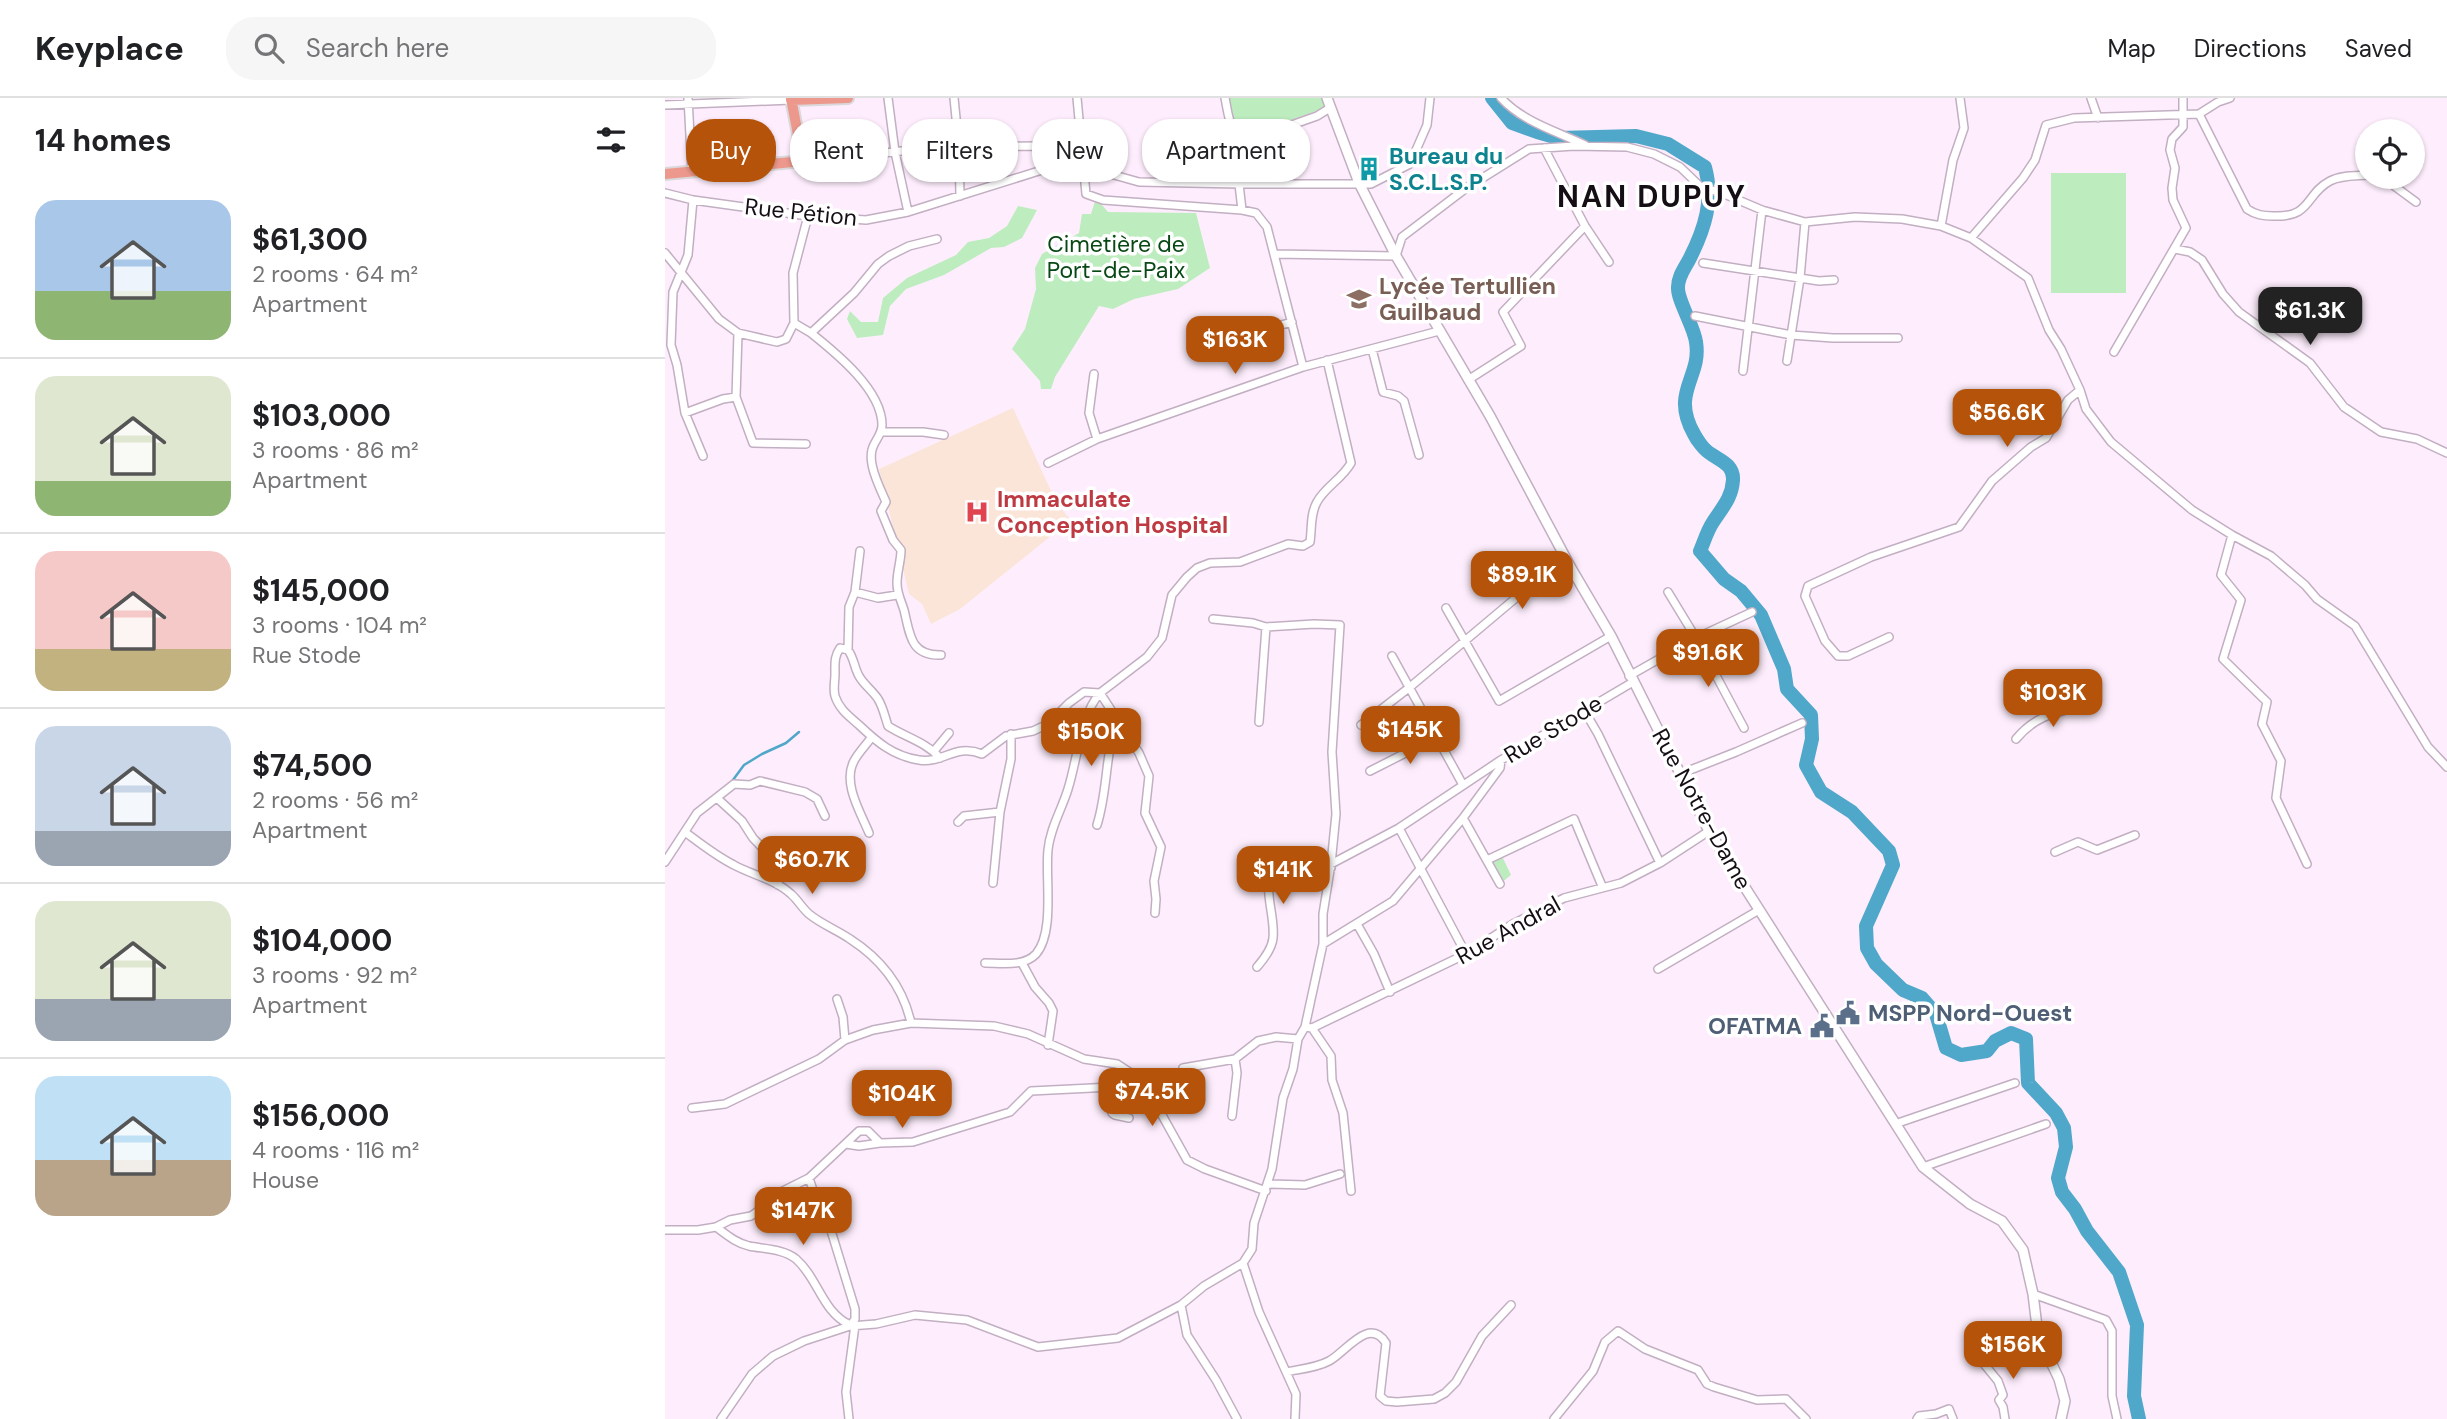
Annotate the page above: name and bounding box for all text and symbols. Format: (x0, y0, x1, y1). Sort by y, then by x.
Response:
search box (226, 17, 716, 80)
text: Keyplace (35, 27, 184, 70)
icon: search (250, 29, 288, 67)
text: Search here (306, 31, 449, 65)
text: Map (2108, 33, 2156, 64)
text: Directions (2194, 33, 2307, 64)
text: Saved (2345, 33, 2412, 64)
chip: Buy (686, 119, 776, 182)
chip: Rent (790, 119, 888, 182)
chip: Filters (902, 119, 1018, 182)
chip: New (1032, 119, 1128, 182)
chip: Apartment (1142, 119, 1310, 182)
map controls (2355, 119, 2425, 189)
button: locate (2355, 119, 2425, 189)
text: 14 homes (35, 121, 172, 160)
icon: filters (592, 121, 630, 159)
place label: Bureau du S.C.L.S.P. (1389, 141, 1503, 197)
building icon: Bureau du S.C.L.S.P. (1355, 155, 1383, 183)
district label: NAN DUPUY (1557, 177, 1747, 216)
street label: Rue Pétion (743, 191, 859, 233)
text: $61,300 (252, 220, 368, 259)
icon: home (91, 228, 175, 312)
park label: Cimetière de Port-de-Paix (1047, 229, 1185, 285)
text: 2 rooms · 64 m² (252, 259, 418, 289)
place label: Lycée Tertullien Guilbaud (1379, 271, 1556, 327)
school or university icon: Lycée Tertullien Guilbaud (1345, 285, 1373, 313)
pin: $61.3K (2253, 288, 2367, 347)
text: Apartment (252, 289, 367, 319)
text: $61.3K (2274, 295, 2346, 325)
pin: $163K (1186, 316, 1284, 376)
text: $163K (1202, 324, 1268, 354)
pin: $56.6K (1950, 390, 2064, 449)
text: $103,000 (252, 396, 391, 435)
text: $56.6K (1969, 397, 2045, 427)
icon: home (91, 404, 175, 488)
text: 3 rooms · 86 m² (252, 435, 419, 465)
text: Apartment (252, 465, 367, 495)
place label: Immaculate Conception Hospital (997, 484, 1228, 540)
hospital icon: Immaculate Conception Hospital (963, 498, 991, 526)
pin: $89.1K (1465, 552, 1579, 611)
text: $89.1K (1487, 559, 1557, 589)
text: $145,000 (252, 571, 390, 610)
icon: home (91, 579, 175, 663)
text: 3 rooms · 104 m² (252, 610, 427, 640)
pin: $91.6K (1651, 630, 1765, 689)
text: $91.6K (1672, 637, 1744, 667)
text: Rue Stode (252, 640, 361, 670)
pin: $103K (2004, 670, 2102, 729)
text: $103K (2019, 677, 2087, 707)
street label: Rue Stode (1498, 688, 1608, 770)
pin: $145K (1361, 706, 1459, 766)
pin: $150K (1042, 708, 1140, 768)
text: $145K (1377, 714, 1443, 744)
text: $150K (1057, 716, 1125, 746)
street label: Rue Notre-Dame (1645, 723, 1759, 895)
text: $74,500 (252, 746, 372, 785)
icon: home (91, 754, 175, 838)
text: 2 rooms · 56 m² (252, 785, 418, 815)
text: Apartment (252, 815, 367, 845)
pin: $60.7K (755, 836, 869, 896)
text: $60.7K (774, 844, 850, 874)
pin: $141K (1234, 846, 1332, 906)
text: $141K (1253, 854, 1313, 884)
street label: Rue Andral (1450, 889, 1566, 971)
text: $104,000 (252, 921, 392, 960)
icon: home (91, 929, 175, 1013)
text: 3 rooms · 92 m² (252, 960, 417, 990)
text: Apartment (252, 990, 367, 1020)
place label: MSPP Nord-Ouest (1868, 998, 2072, 1028)
public building icon: MSPP Nord-Ouest (1834, 999, 1862, 1027)
place label: OFATMA (1708, 1011, 1802, 1041)
public building icon: OFATMA (1808, 1012, 1836, 1040)
pin: $74.5K (1095, 1068, 1209, 1128)
pin: $104K (853, 1070, 951, 1130)
text: $74.5K (1114, 1076, 1190, 1106)
text: $104K (868, 1078, 936, 1108)
text: $156,000 (252, 1096, 389, 1135)
icon: home (91, 1104, 175, 1188)
text: 4 rooms · 116 m² (252, 1135, 419, 1165)
text: House (252, 1165, 319, 1195)
pin: $147K (754, 1188, 852, 1247)
text: $147K (771, 1195, 835, 1225)
pin: $156K (1964, 1322, 2062, 1381)
text: $156K (1980, 1329, 2046, 1359)

